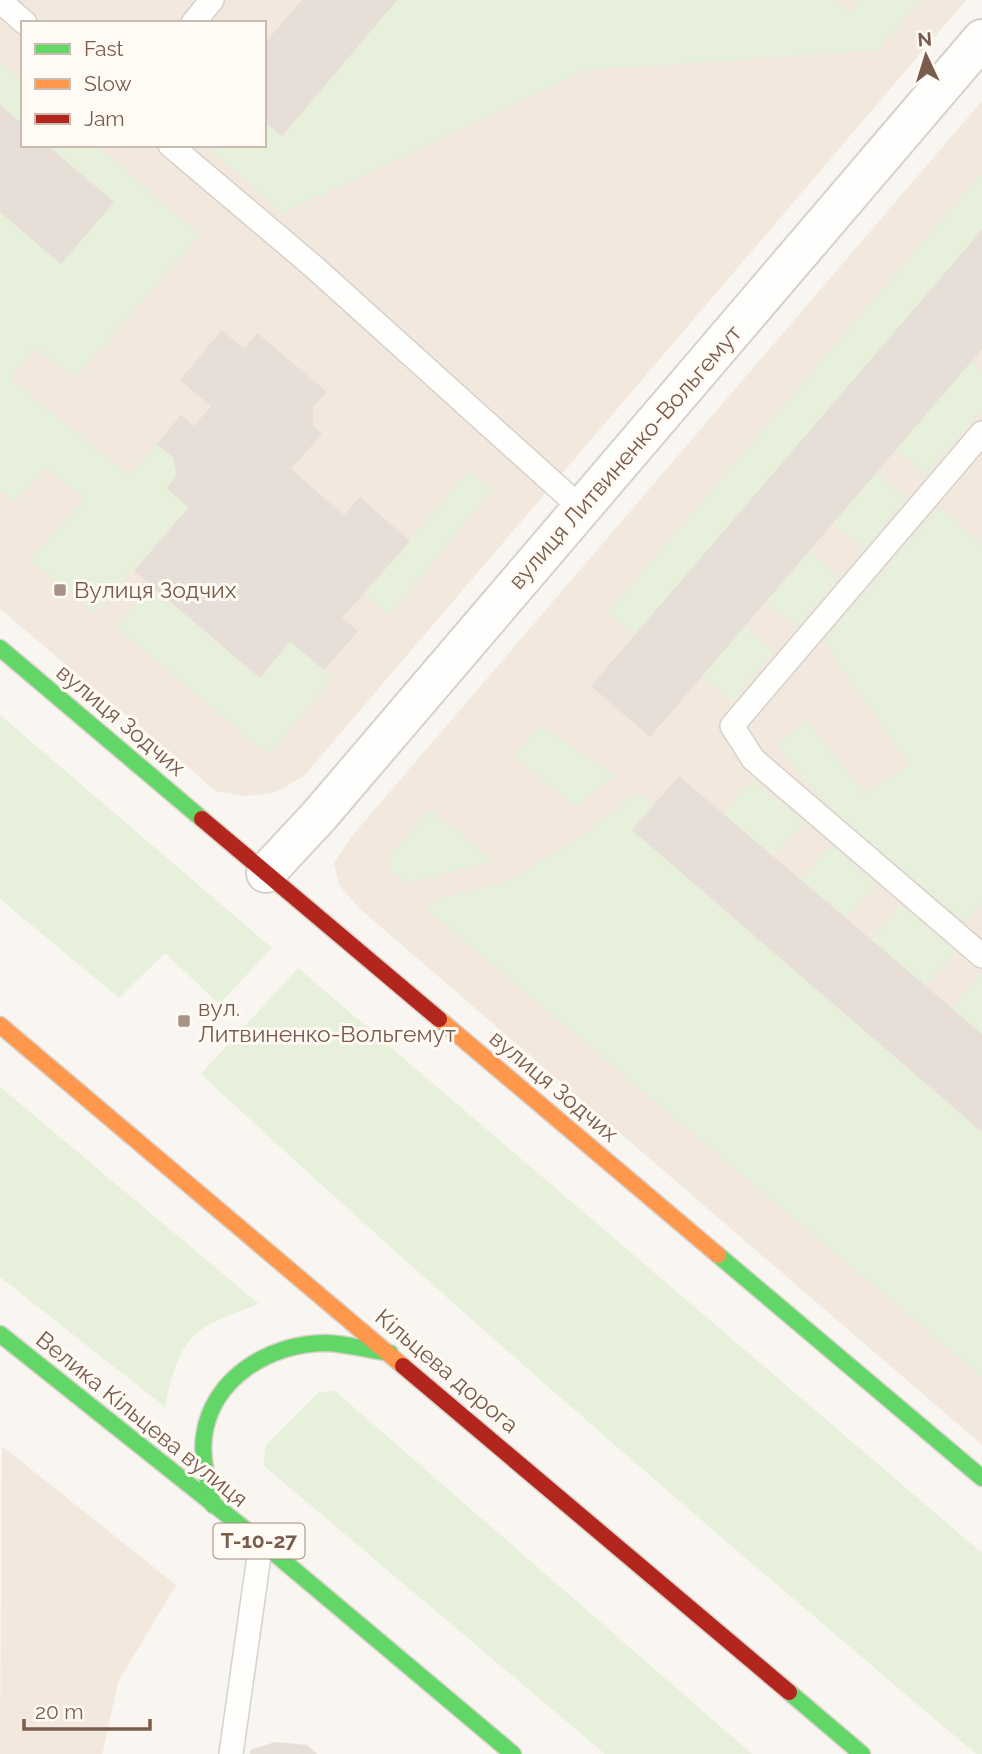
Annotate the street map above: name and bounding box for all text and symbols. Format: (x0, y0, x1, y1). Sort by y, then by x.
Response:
legend (21, 21, 266, 147)
north arrow (891, 21, 961, 91)
text: N (917, 28, 933, 51)
text: Fast (84, 36, 124, 61)
text: Slow (84, 71, 132, 96)
text: Jam (84, 106, 125, 131)
street label: вулиця Литвиненко-Вольгемут (503, 319, 747, 594)
place label: Вулиця Зодчих (74, 576, 237, 603)
marker: Вулиця Зодчих (52, 582, 68, 598)
street label: вулиця Зодчих (52, 658, 191, 781)
place label: вул. Литвиненко-Вольгемут (198, 994, 456, 1047)
marker: вул. Литвиненко-Вольгемут (176, 1013, 192, 1029)
street label: вулиця Зодчих (485, 1024, 624, 1147)
street label: Кільцева дорога (370, 1303, 524, 1438)
street label: Велика Кільцева вулиця (31, 1325, 253, 1512)
road number: Т-10-27 (214, 1524, 304, 1558)
scale bar (24, 1688, 150, 1732)
text: 20 m (35, 1699, 83, 1724)

